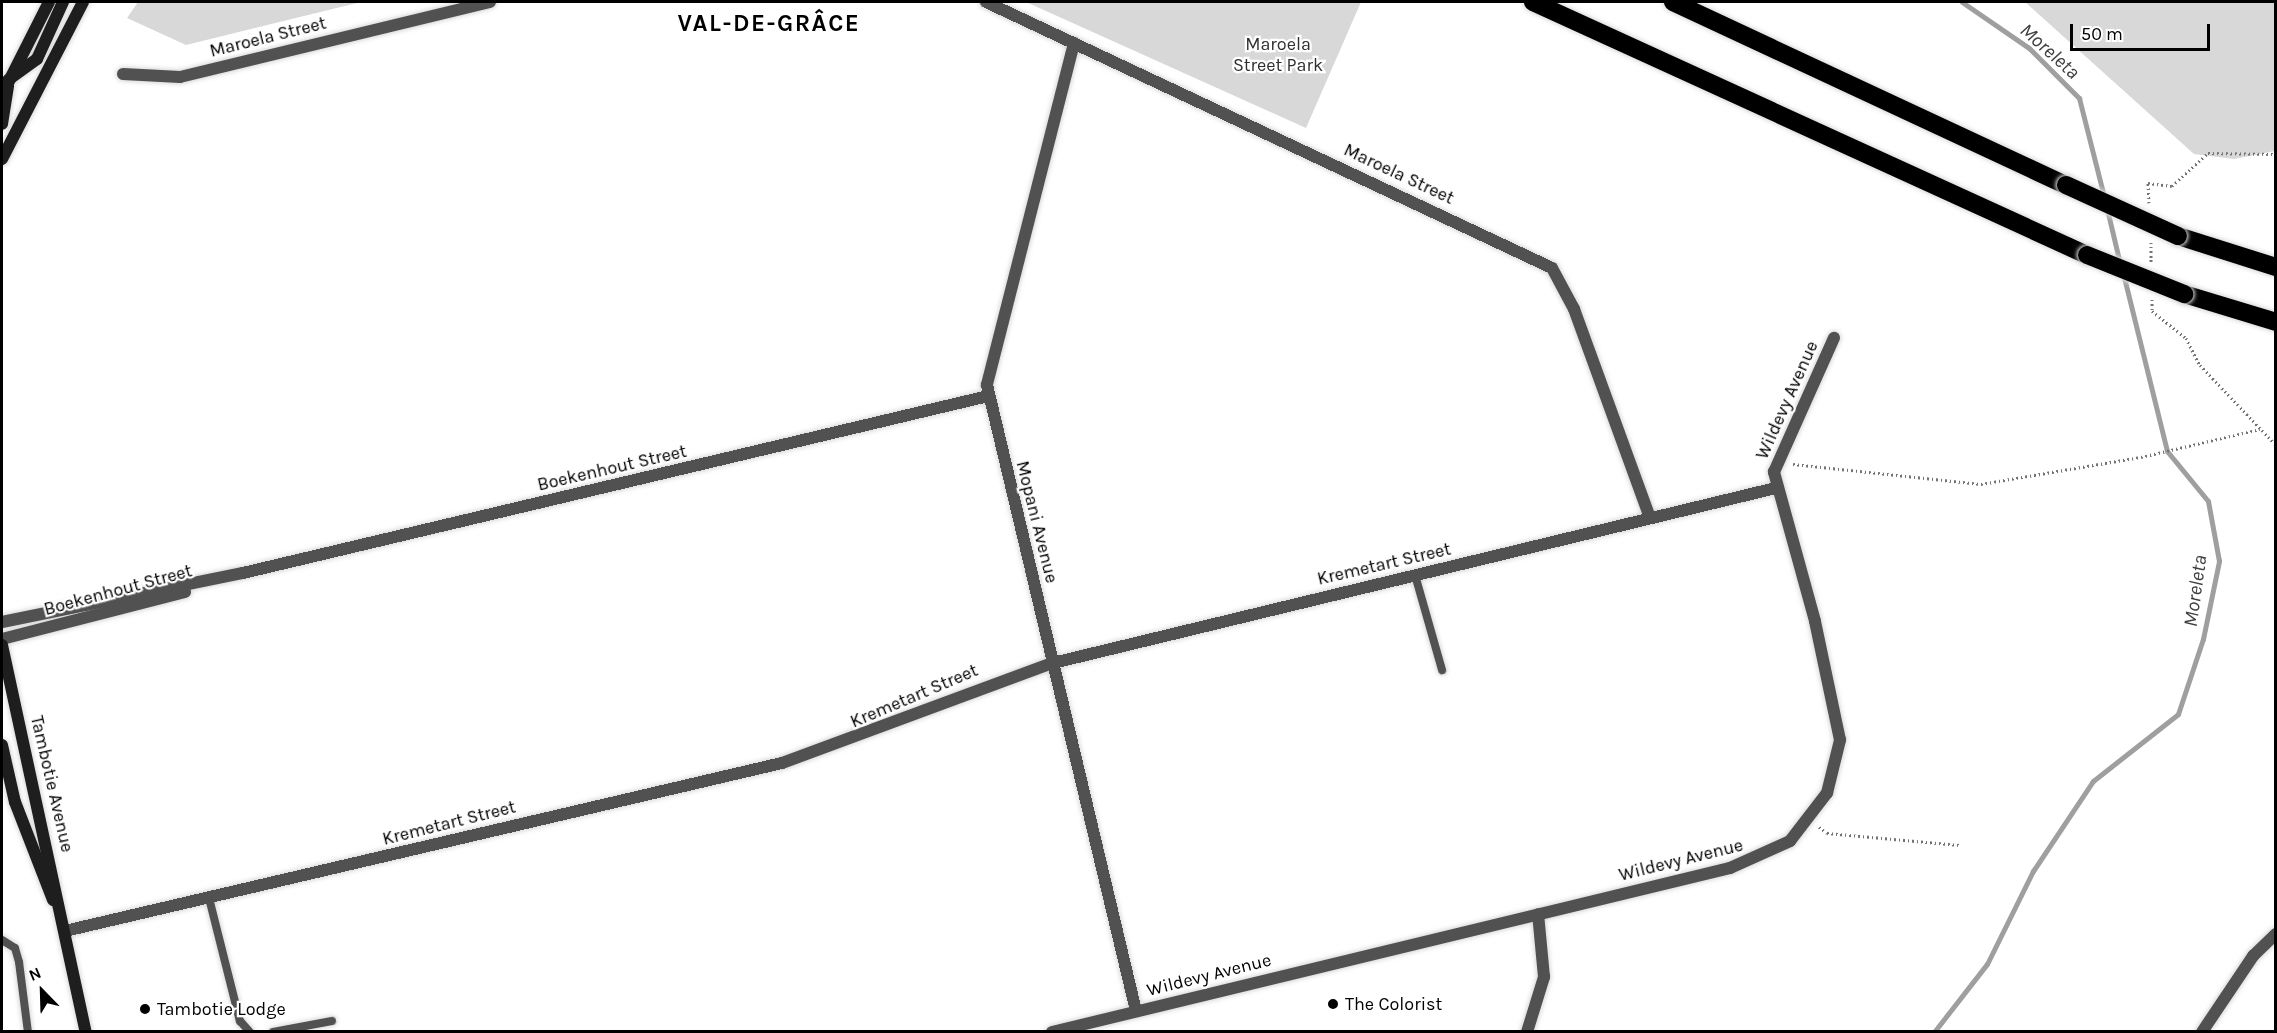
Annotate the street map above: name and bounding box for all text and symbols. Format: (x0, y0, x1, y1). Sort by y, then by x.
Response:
district label: VAL-DE-GRÂCE (678, 10, 860, 38)
street label: Maroela Street (207, 12, 329, 62)
scale bar (2073, 12, 2212, 50)
water label: Moreleta (2015, 18, 2085, 84)
text: 50 m (2081, 23, 2123, 45)
park label: Maroela Street Park (1233, 34, 1323, 76)
street label: Maroela Street (1340, 139, 1458, 209)
street label: Wildevy Avenue (1751, 337, 1823, 463)
street label: Boekenhout Street (535, 440, 689, 496)
street label: Mopani Avenue (1011, 459, 1063, 585)
street label: Kremetart Street (1315, 538, 1453, 590)
water label: Moreleta (2178, 554, 2212, 628)
street label: Boekenhout Street (42, 560, 194, 620)
street label: Kremetart Street (847, 659, 981, 733)
street label: Tambotie Avenue (26, 714, 78, 854)
street label: Kremetart Street (380, 796, 518, 850)
street label: Wildevy Avenue (1617, 834, 1745, 886)
street label: Wildevy Avenue (1145, 949, 1273, 1001)
north arrow (12, 961, 72, 1021)
text: N (26, 963, 44, 985)
place label: The Colorist (1345, 993, 1442, 1015)
marker: The Colorist (1326, 997, 1340, 1011)
place label: Tambotie Lodge (157, 998, 286, 1020)
marker: Tambotie Lodge (138, 1002, 152, 1016)

